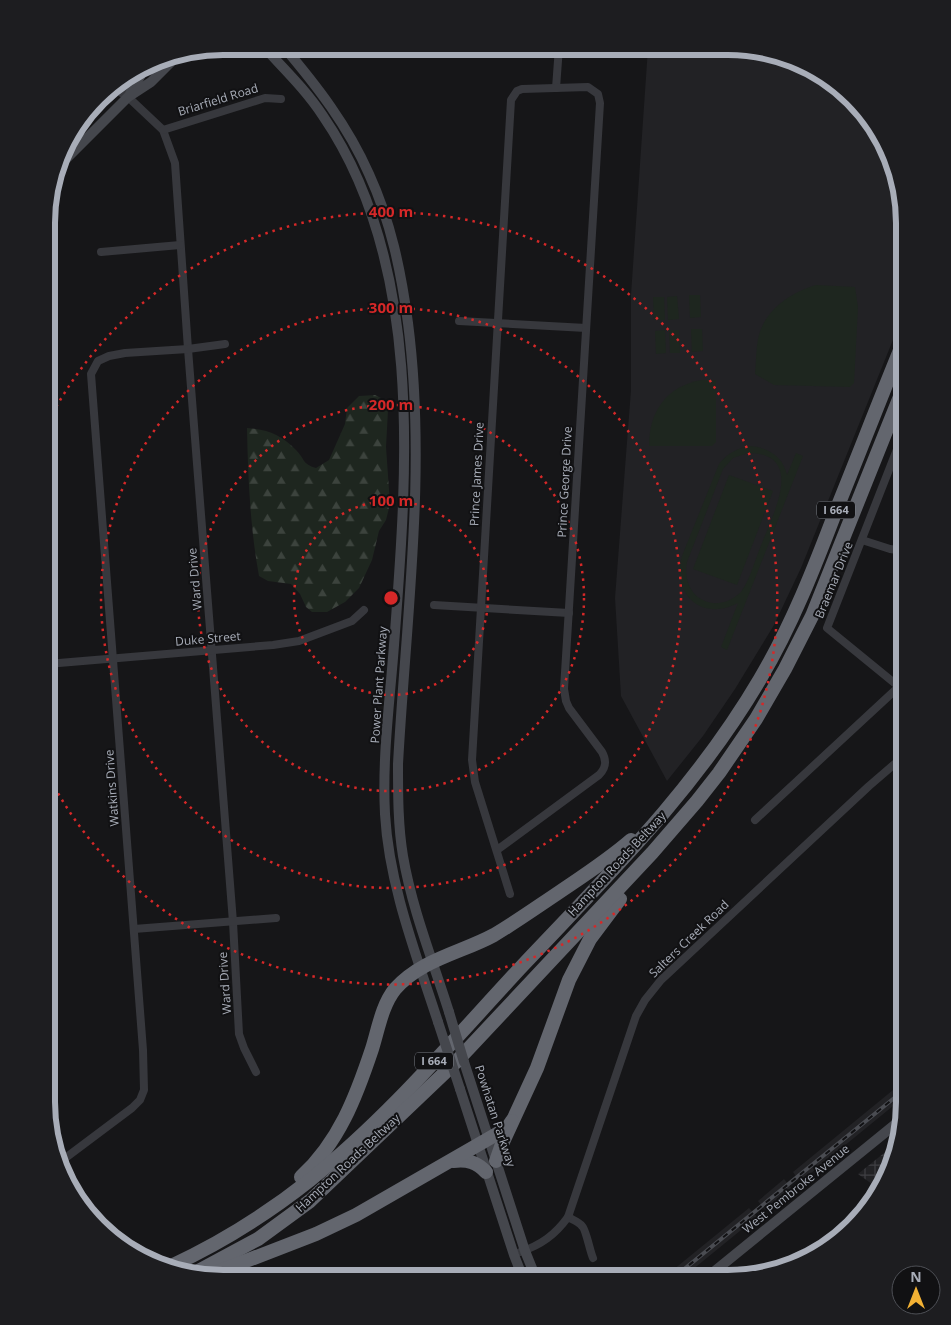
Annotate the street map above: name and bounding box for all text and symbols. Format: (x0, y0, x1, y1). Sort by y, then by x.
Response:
street label: Briarfield Road (176, 79, 260, 120)
text: 400 m (369, 201, 413, 221)
text: 300 m (369, 297, 413, 317)
text: 200 m (369, 394, 413, 414)
street label: Prince James Drive (465, 421, 488, 526)
street label: Prince George Drive (553, 426, 576, 538)
text: 100 m (369, 490, 413, 510)
road number: I 664 (817, 502, 855, 518)
street label: Braemar Drive (810, 539, 857, 621)
street label: Ward Drive (183, 547, 206, 611)
centre of rings (382, 589, 400, 607)
street label: Power Plant Parkway (366, 625, 391, 744)
street label: Duke Street (174, 627, 241, 650)
street label: Watkins Drive (100, 749, 123, 827)
street label: Hampton Roads Beltway (564, 807, 670, 920)
street label: Salters Creek Road (645, 896, 732, 981)
street label: Ward Drive (214, 951, 235, 1015)
road number: I 664 (415, 1052, 453, 1070)
street label: Powhatan Parkway (471, 1063, 520, 1170)
street label: Hampton Roads Beltway (292, 1109, 404, 1216)
street label: West Pembroke Avenue (738, 1140, 853, 1237)
north arrow (891, 1265, 941, 1315)
text: N (910, 1267, 922, 1286)

